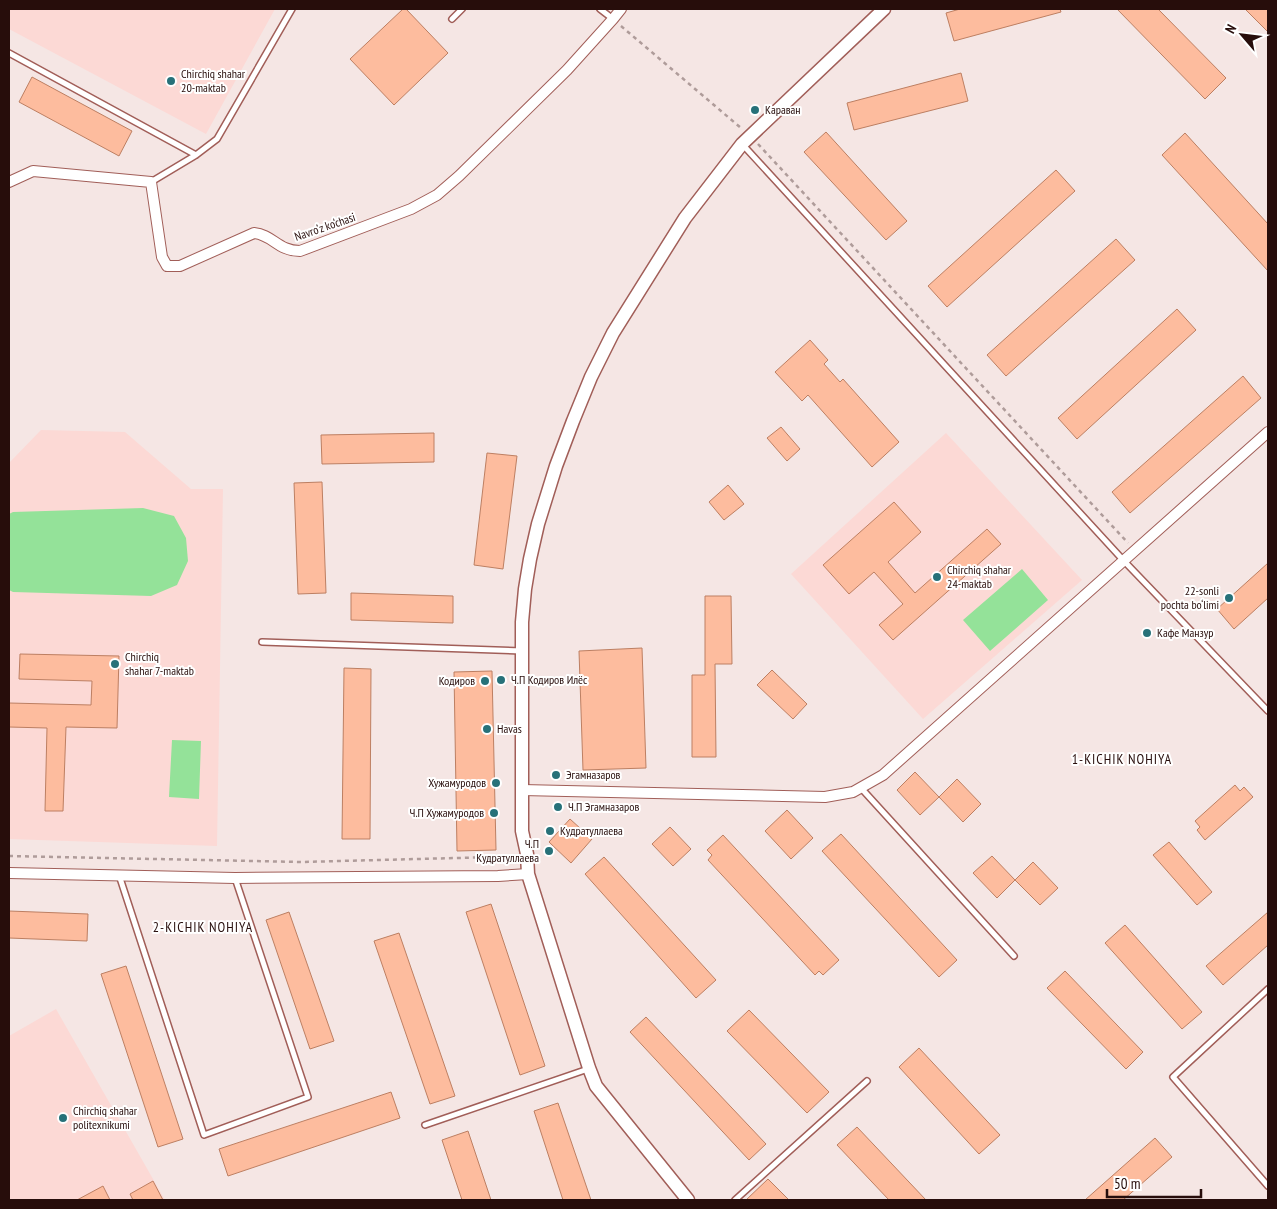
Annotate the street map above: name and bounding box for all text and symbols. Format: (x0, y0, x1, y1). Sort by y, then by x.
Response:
north arrow (1217, 10, 1267, 60)
text: N (1221, 21, 1240, 36)
place label: Chirchiq shahar 20-maktab (181, 66, 246, 95)
marker: Chirchiq shahar 20-maktab (165, 75, 177, 87)
place label: Караван (765, 102, 801, 117)
marker: Караван (749, 104, 761, 116)
street label: Navro‘z ko‘chasi (292, 209, 357, 244)
place label: Chirchiq shahar 24-maktab (947, 562, 1012, 591)
marker: Chirchiq shahar 24-maktab (931, 571, 943, 583)
place label: 22-sonli pochta bo‘limi (1161, 583, 1219, 612)
marker: 22-sonli pochta bo‘limi (1223, 592, 1235, 604)
place label: Кафе Манзур (1157, 625, 1213, 640)
marker: Кафе Манзур (1141, 627, 1153, 639)
place label: Chirchiq shahar 7-maktab (125, 649, 194, 678)
marker: Chirchiq shahar 7-maktab (109, 658, 121, 670)
place label: Ч.П Кодиров Илёс (511, 672, 588, 687)
place label: Кодиров (439, 673, 475, 688)
marker: Ч.П Кодиров Илёс (495, 674, 507, 686)
marker: Кодиров (479, 675, 491, 687)
place label: Havas (497, 721, 522, 736)
marker: Havas (481, 723, 493, 735)
district label: 1-KICHIK NOHIYA (1072, 750, 1172, 768)
place label: Эгамназаров (566, 767, 621, 782)
marker: Эгамназаров (550, 769, 562, 781)
place label: Хужамуродов (428, 775, 486, 790)
marker: Хужамуродов (490, 777, 502, 789)
place label: Ч.П Эгамназаров (568, 799, 639, 814)
marker: Ч.П Эгамназаров (552, 801, 564, 813)
place label: Ч.П Хужамуродов (410, 805, 484, 820)
marker: Ч.П Хужамуродов (488, 807, 500, 819)
place label: Кудратуллаева (560, 823, 623, 838)
marker: Кудратуллаева (544, 825, 556, 837)
place label: Ч.П Кудратуллаева (476, 836, 539, 865)
marker: Ч.П Кудратуллаева (543, 845, 555, 857)
district label: 2-KICHIK NOHIYA (153, 918, 253, 936)
place label: Chirchiq shahar politexnikumi (73, 1103, 138, 1132)
marker: Chirchiq shahar politexnikumi (57, 1112, 69, 1124)
scale bar (1107, 1166, 1201, 1198)
text: 50 m (1114, 1174, 1140, 1193)

